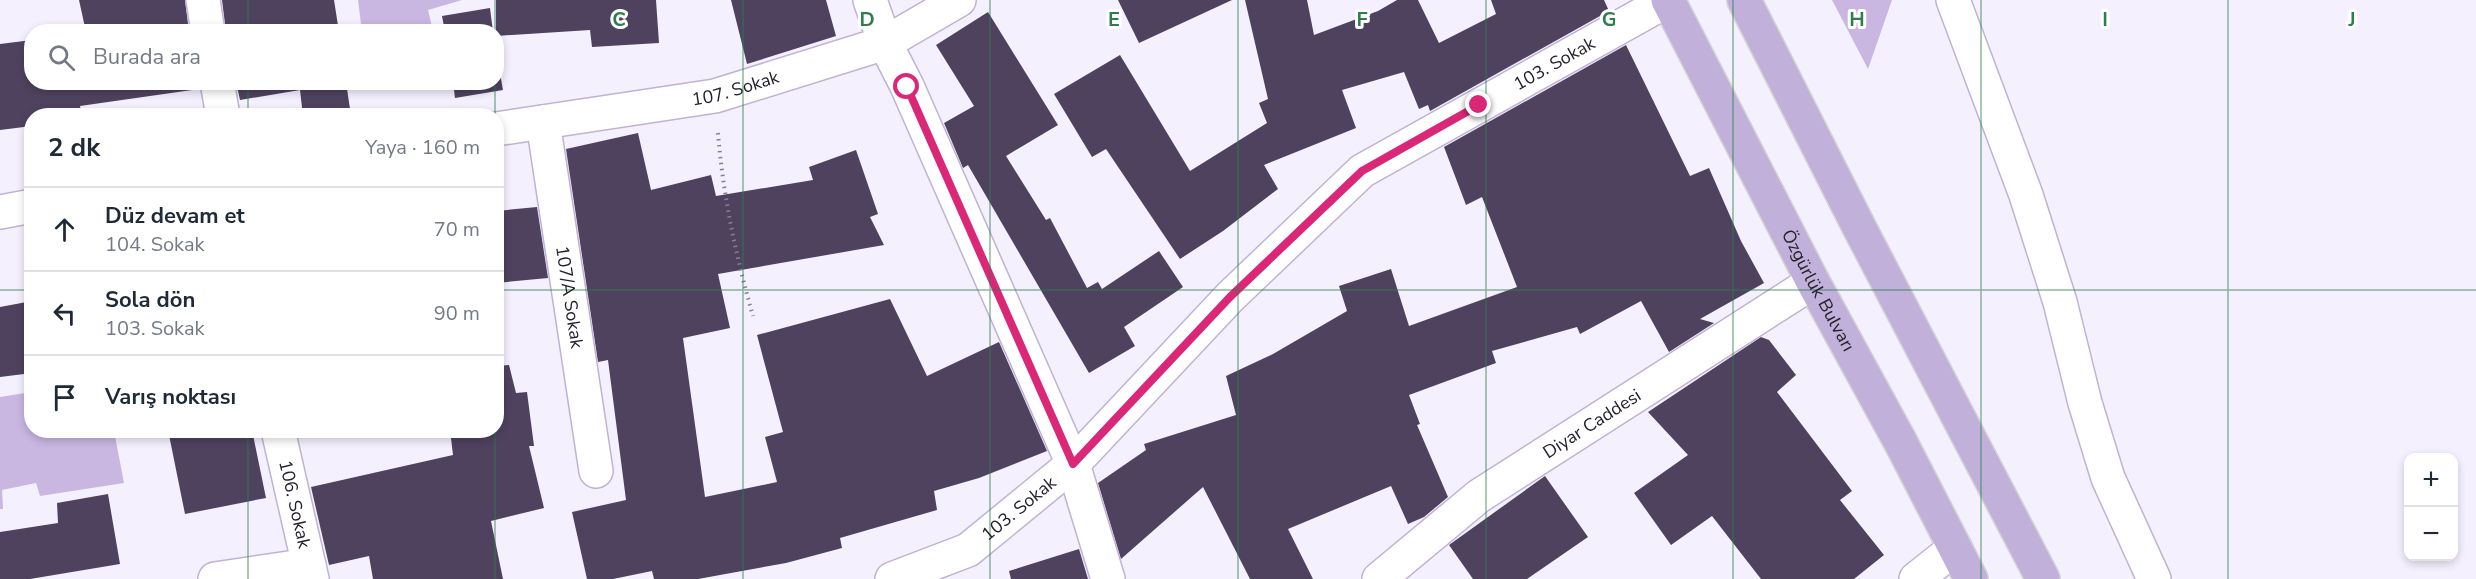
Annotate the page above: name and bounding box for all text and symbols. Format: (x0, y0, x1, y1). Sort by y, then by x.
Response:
text: C (612, 6, 626, 33)
text: D (859, 6, 875, 33)
text: E (1108, 6, 1120, 33)
text: F (1356, 6, 1368, 33)
text: G (1602, 6, 1616, 33)
text: H (1849, 6, 1865, 33)
text: I (2102, 6, 2108, 33)
text: J (2347, 6, 2356, 33)
search box (24, 24, 504, 90)
street label: 103. Sokak (1509, 31, 1600, 96)
icon: search (45, 41, 78, 74)
text: Burada ara (93, 42, 201, 72)
street label: 107. Sokak (690, 64, 783, 111)
route start (893, 73, 919, 99)
route end (1465, 91, 1491, 117)
text: 2 dk (48, 130, 100, 165)
text: Yaya · 160 m (365, 134, 480, 161)
text: Düz devam et (105, 201, 245, 231)
icon: ahead (48, 213, 81, 246)
text: 70 m (434, 216, 480, 243)
street label: Özgürlük Bulvarı (1776, 225, 1861, 356)
text: 104. Sokak (105, 231, 205, 258)
street label: 107/A Sokak (550, 244, 589, 351)
text: Sola dön (105, 285, 195, 315)
icon: left (48, 297, 81, 330)
text: 90 m (434, 300, 480, 327)
text: 103. Sokak (105, 315, 205, 342)
icon: arrive (48, 381, 81, 414)
text: Varış noktası (105, 382, 236, 412)
street label: Diyar Caddesi (1538, 383, 1646, 464)
map controls (2404, 453, 2458, 561)
button: + (2404, 453, 2458, 507)
street label: 106. Sokak (273, 458, 317, 551)
street label: 103. Sokak (976, 470, 1062, 546)
button: − (2404, 507, 2458, 561)

